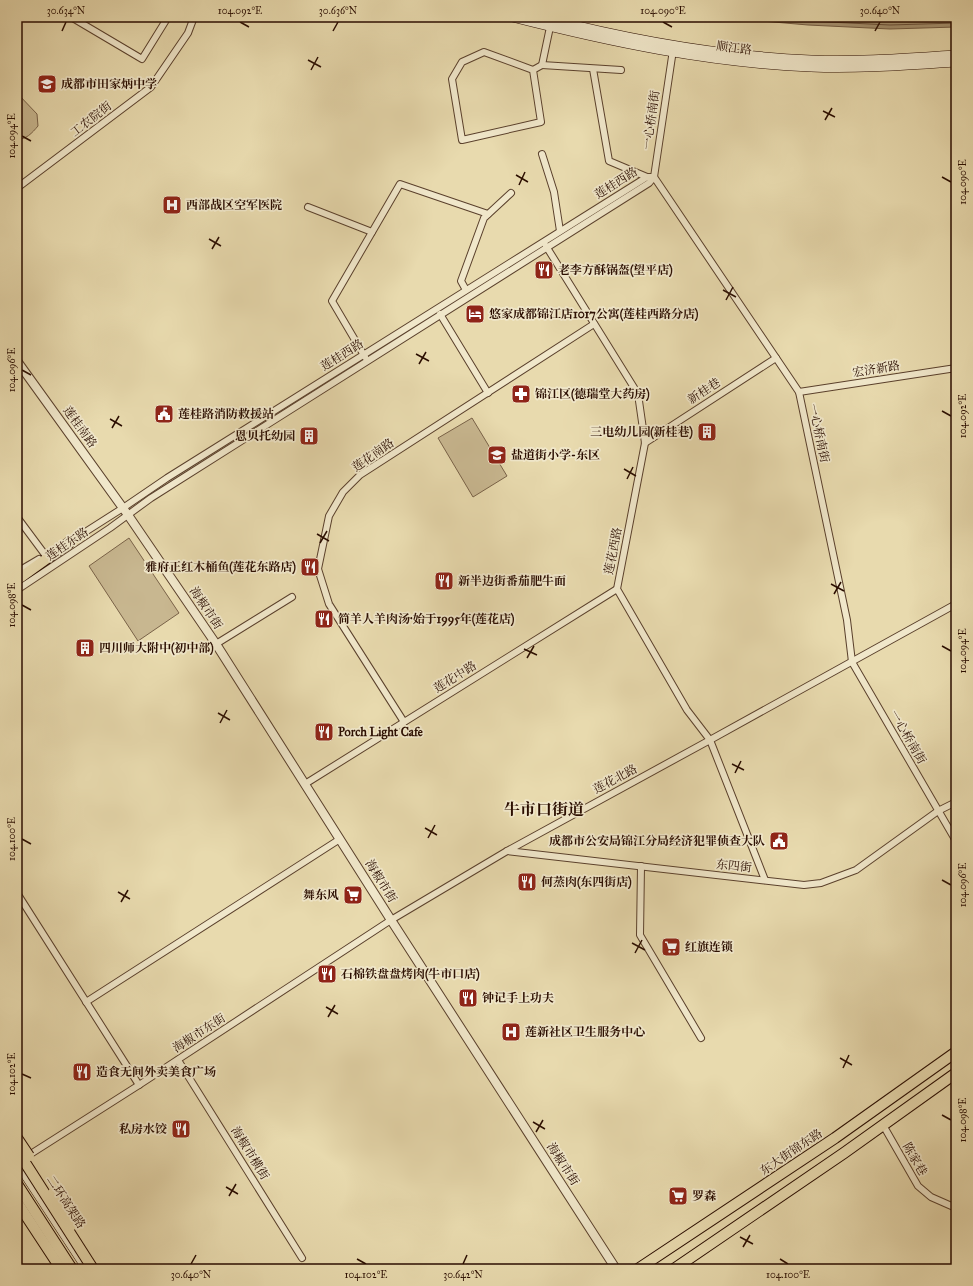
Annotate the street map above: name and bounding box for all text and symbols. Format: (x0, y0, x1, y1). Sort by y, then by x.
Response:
text: 30.634°N (47, 5, 86, 17)
text: 104.092°E (218, 5, 262, 17)
text: 30.636°N (319, 5, 358, 17)
text: 104.090°E (640, 5, 686, 17)
text: 30.640°N (860, 5, 901, 17)
street label: 顺江路 (715, 39, 753, 57)
school or university icon: 成都市田家炳中学 (36, 73, 58, 95)
place label: 成都市田家炳中学 (61, 77, 157, 91)
street label: 一心桥南街 (640, 88, 662, 151)
street label: 工农院街 (68, 98, 115, 139)
text: 104.094°E (6, 113, 18, 159)
text: 104.090°E (957, 159, 969, 205)
street label: 莲桂西路 (592, 164, 640, 202)
hospital icon: 西部战区空军医院 (161, 194, 183, 216)
place label: 西部战区空军医院 (186, 198, 282, 212)
restaurant icon: 老李方酥锅盔(望平店) (533, 259, 555, 281)
place label: 老李方酥锅盔(望平店) (558, 263, 673, 278)
hotel icon: 悠家成都锦江店1017公寓(莲桂西路分店) (464, 303, 486, 325)
place label: 悠家成都锦江店1017公寓(莲桂西路分店) (489, 307, 699, 322)
street label: 莲桂西路 (318, 336, 366, 374)
text: 104.096°E (6, 348, 18, 392)
street label: 宏济新路 (851, 358, 901, 380)
street label: 新桂巷 (685, 375, 723, 407)
pharmacy icon: 锦江区(德瑞堂大药房) (510, 383, 532, 405)
place label: 锦江区(德瑞堂大药房) (535, 387, 650, 402)
text: 104.092°E (957, 394, 969, 438)
street label: 一心桥南街 (806, 402, 832, 465)
street label: 莲桂南路 (60, 403, 100, 451)
public building icon: 莲桂路消防救援站 (153, 403, 175, 425)
place label: 莲桂路消防救援站 (178, 407, 274, 421)
building icon: 三电幼儿园(新桂巷) (696, 421, 718, 443)
building icon: 恩贝托幼园 (298, 425, 320, 447)
place label: 三电幼儿园(新桂巷) (590, 425, 694, 440)
place label: 恩贝托幼园 (235, 429, 295, 443)
street label: 莲花南路 (349, 435, 397, 475)
school or university icon: 盐道街小学-东区 (486, 444, 508, 466)
place label: 盐道街小学-东区 (511, 448, 600, 462)
street label: 莲桂东路 (43, 525, 91, 563)
street label: 莲花西路 (602, 526, 624, 576)
restaurant icon: 雅府正红木桶鱼(莲花东路店) (299, 556, 321, 578)
place label: 雅府正红木桶鱼(莲花东路店) (145, 560, 297, 575)
restaurant icon: 新半边街番茄肥牛面 (433, 570, 455, 592)
place label: 新半边街番茄肥牛面 (458, 574, 566, 588)
text: 104.098°E (6, 583, 18, 627)
street label: 海椒市街 (187, 584, 226, 633)
restaurant icon: 简羊人羊肉汤·始于1995年(莲花店) (313, 608, 335, 630)
place label: 简羊人羊肉汤·始于1995年(莲花店) (338, 612, 515, 627)
text: 104.094°E (957, 628, 969, 674)
building icon: 四川师大附中(初中部) (74, 637, 96, 659)
place label: 四川师大附中(初中部) (99, 641, 214, 656)
street label: 莲花中路 (431, 658, 479, 696)
street label: 一心桥南街 (887, 708, 930, 767)
restaurant icon: Porch Light Cafe (313, 721, 335, 743)
place label: Porch Light Cafe (338, 725, 423, 740)
street label: 莲花北路 (591, 762, 639, 796)
district label: 牛市口街道 (504, 800, 584, 819)
text: 104.100°E (6, 817, 18, 861)
public building icon: 成都市公安局锦江分局经济犯罪侦查大队 (768, 830, 790, 852)
place label: 成都市公安局锦江分局经济犯罪侦查大队 (549, 834, 765, 848)
street label: 海椒市街 (362, 857, 400, 906)
street label: 东四街 (715, 857, 754, 875)
text: 104.096°E (957, 863, 969, 907)
restaurant icon: 何蒸肉(东四街店) (516, 871, 538, 893)
place label: 何蒸肉(东四街店) (541, 875, 632, 890)
supermarket icon: 舞东风 (342, 884, 364, 906)
place label: 舞东风 (303, 888, 339, 902)
supermarket icon: 红旗连锁 (660, 936, 682, 958)
place label: 红旗连锁 (685, 940, 733, 954)
restaurant icon: 石棉铁盘盘烤肉(牛市口店) (316, 963, 338, 985)
place label: 石棉铁盘盘烤肉(牛市口店) (341, 967, 480, 982)
restaurant icon: 钟记手上功夫 (457, 987, 479, 1009)
place label: 钟记手上功夫 (482, 991, 554, 1005)
street label: 海椒市东街 (170, 1010, 229, 1055)
hospital icon: 莲新社区卫生服务中心 (500, 1021, 522, 1043)
place label: 莲新社区卫生服务中心 (525, 1025, 645, 1039)
text: 104.102°E (6, 1052, 18, 1096)
restaurant icon: 造食无间外卖美食广场 (71, 1061, 93, 1083)
place label: 造食无间外卖美食广场 (96, 1065, 216, 1079)
text: 104.098°E (957, 1098, 969, 1142)
restaurant icon: 私房水饺 (170, 1118, 192, 1140)
place label: 私房水饺 (119, 1122, 167, 1136)
street label: 海椒市横街 (228, 1124, 272, 1183)
street label: 东大街锦东路 (757, 1126, 825, 1178)
street label: 海椒市街 (544, 1140, 582, 1189)
street label: 陈家巷 (900, 1140, 930, 1178)
street label: 二环高架路 (44, 1173, 88, 1231)
supermarket icon: 罗森 (667, 1185, 689, 1207)
place label: 罗森 (692, 1189, 717, 1203)
text: 30.640°N (171, 1269, 212, 1281)
text: 104.102°E (344, 1269, 388, 1281)
text: 30.642°N (443, 1269, 483, 1281)
text: 104.100°E (766, 1269, 810, 1281)

